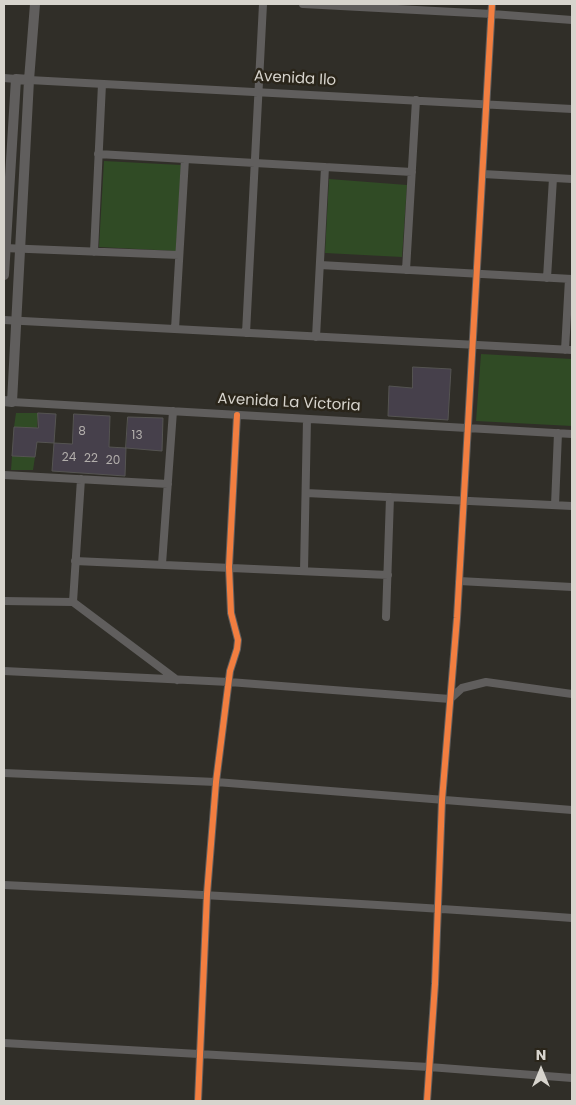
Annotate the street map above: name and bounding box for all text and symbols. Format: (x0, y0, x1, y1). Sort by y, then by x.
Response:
street label: Avenida Ilo (253, 68, 337, 90)
street label: Avenida La Victoria (217, 390, 361, 416)
house number: 8 (78, 425, 86, 439)
house number: 13 (132, 429, 142, 443)
house number: 24 (62, 451, 76, 465)
house number: 22 (84, 452, 98, 466)
house number: 20 (106, 454, 120, 468)
north arrow (516, 1045, 566, 1095)
text: N (536, 1045, 546, 1065)

